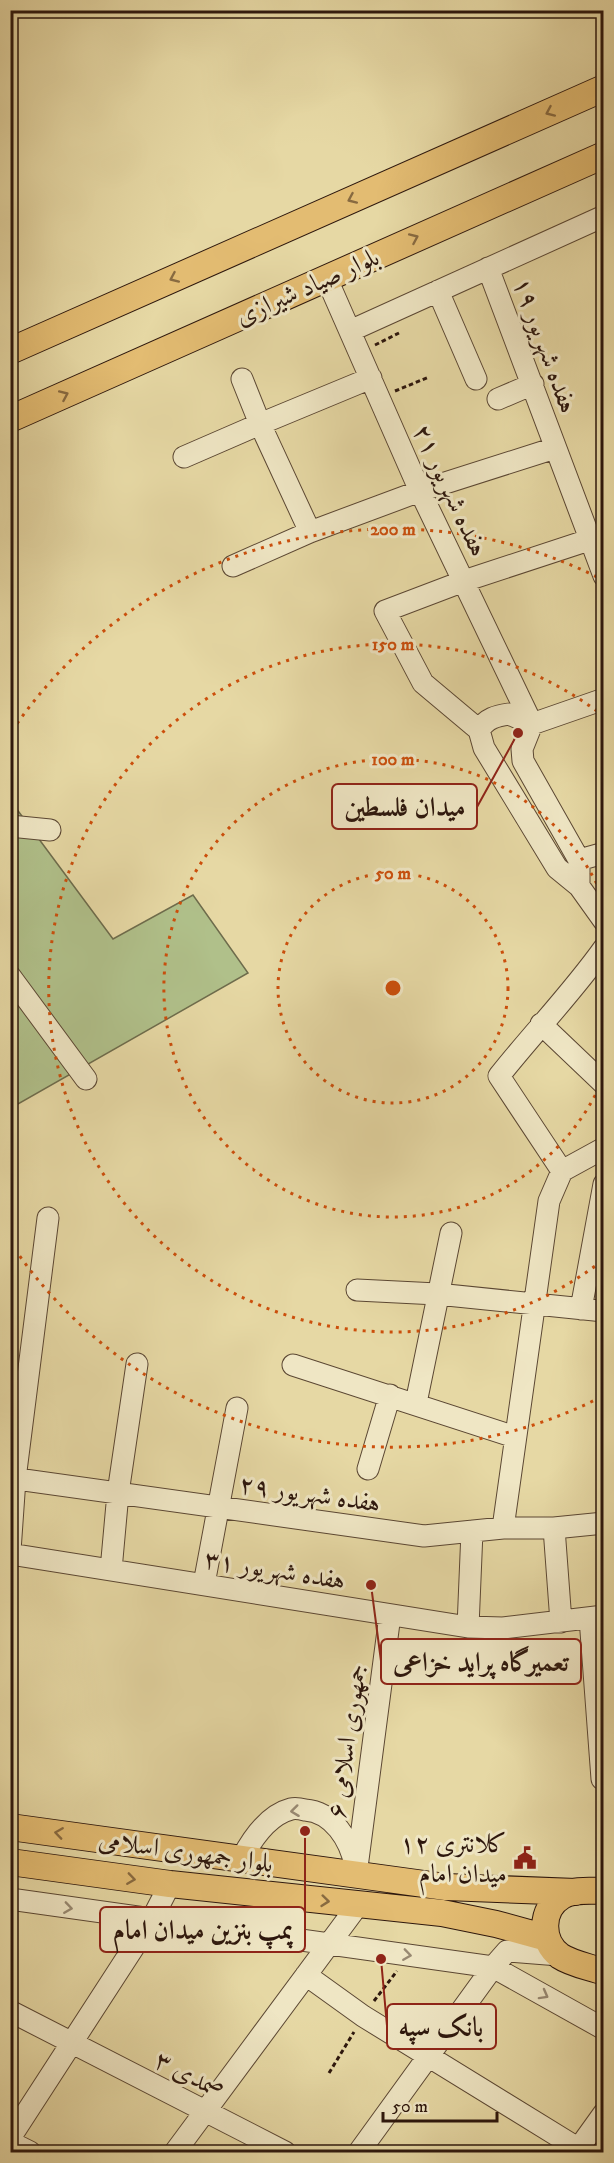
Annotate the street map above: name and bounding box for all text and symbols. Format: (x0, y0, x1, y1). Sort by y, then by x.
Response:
one-way arrow (545, 105, 556, 117)
one-way arrow (348, 192, 359, 204)
one-way arrow (408, 233, 419, 245)
street label: بلوار صیاد شیرازی (231, 241, 385, 334)
one-way arrow (170, 271, 181, 283)
street label: هفده شهریور ۱۹ (505, 273, 584, 418)
one-way arrow (57, 390, 68, 402)
street label: هفده شهریور ۲۱ (405, 419, 495, 562)
text: 200 m (370, 519, 416, 541)
text: 150 m (372, 634, 415, 656)
text: 100 m (371, 749, 415, 771)
callout: میدان فلسطین (332, 784, 477, 829)
text: میدان فلسطین (345, 791, 465, 825)
text: 50 m (374, 863, 411, 885)
centre of rings (383, 978, 403, 998)
street label: هفده شهریور ۲۹ (237, 1468, 383, 1521)
street label: هفده شهریور ۳۱ (202, 1543, 348, 1598)
callout: تعمیرگاه پراید خزاعی (381, 1639, 581, 1684)
text: تعمیرگاه پراید خزاعی (392, 1645, 570, 1680)
street label: جمهوری اسلامی ۶ (320, 1662, 375, 1820)
one-way arrow (290, 1804, 300, 1817)
street label: بلوار جمهوری اسلامی (96, 1824, 275, 1881)
one-way arrow (54, 1828, 64, 1840)
place label: کلانتری ۱۲ میدان امام (399, 1828, 507, 1896)
public building icon: کلانتری ۱۲ میدان امام (512, 1845, 538, 1871)
one-way arrow (126, 1872, 135, 1884)
one-way arrow (320, 1894, 329, 1907)
one-way arrow (64, 1901, 73, 1913)
callout: پمپ بنزین میدان امام (100, 1907, 305, 1952)
text: پمپ بنزین میدان امام (113, 1914, 294, 1954)
one-way arrow (403, 1948, 412, 1961)
one-way arrow (538, 1988, 548, 2000)
callout: بانک سپه (387, 2004, 496, 2049)
text: بانک سپه (399, 2011, 483, 2045)
street label: صمدی ۳ (149, 2044, 230, 2107)
scale bar (383, 2085, 497, 2123)
text: 50 m (392, 2096, 428, 2118)

